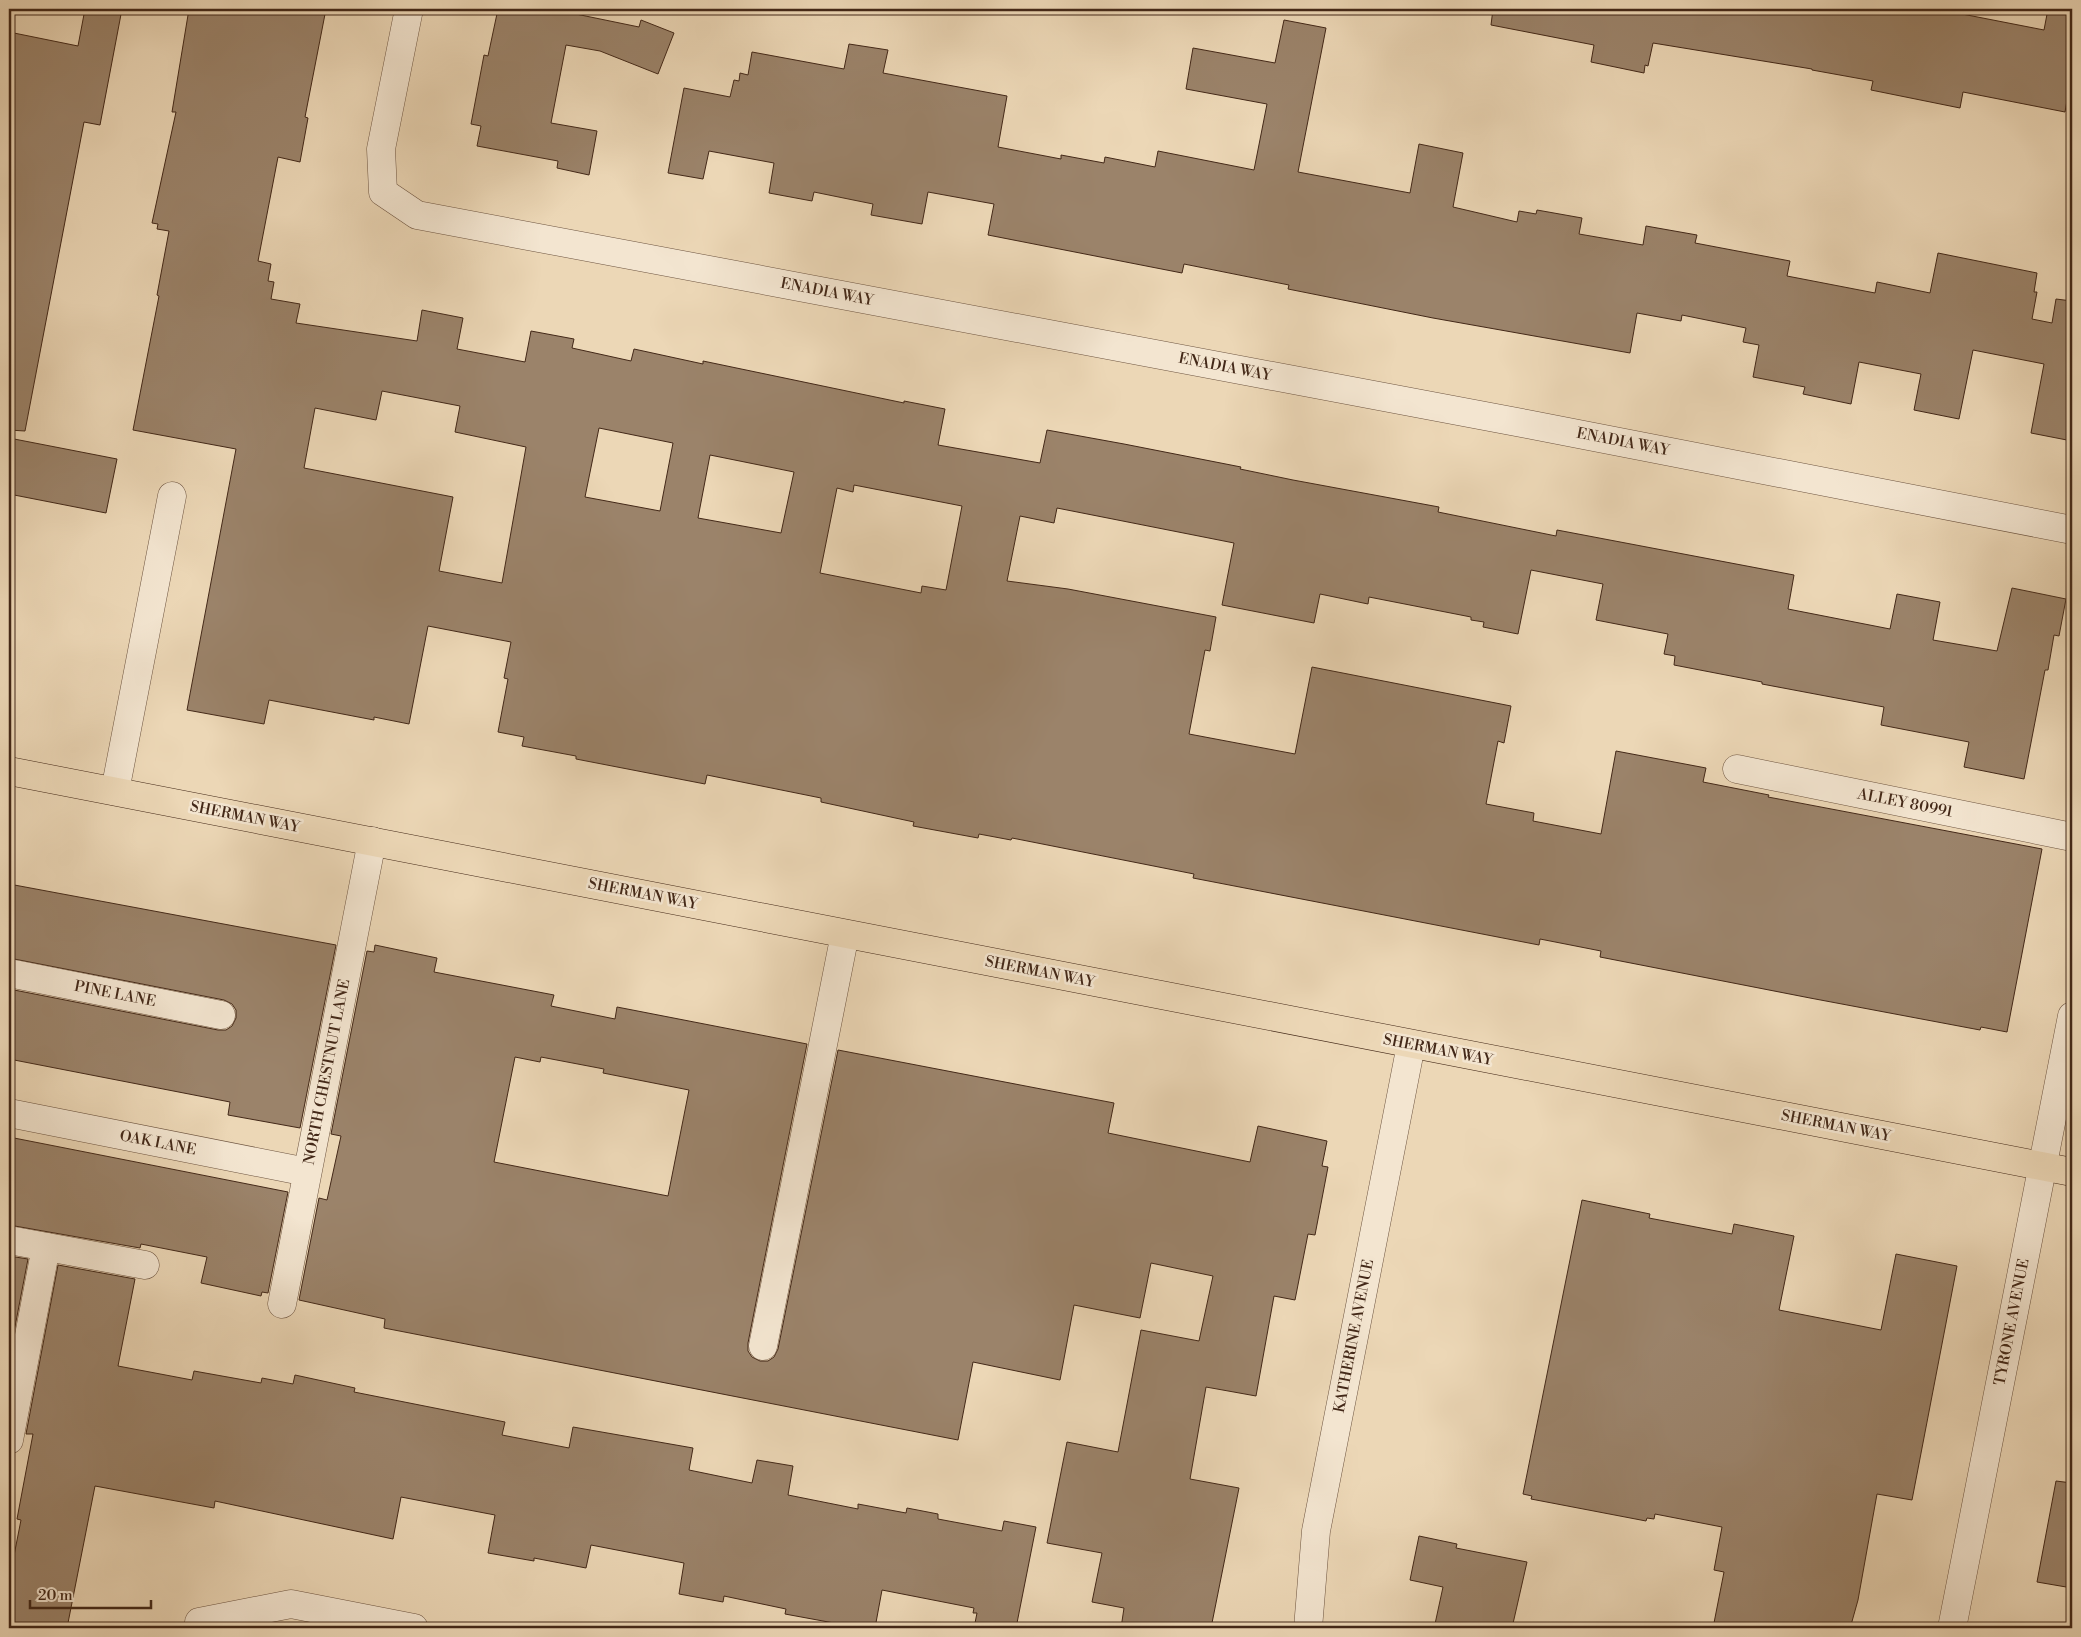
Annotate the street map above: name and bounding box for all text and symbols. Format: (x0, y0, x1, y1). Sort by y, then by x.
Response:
street label: ENADIA WAY (779, 274, 876, 311)
street label: ENADIA WAY (1177, 349, 1274, 386)
street label: ENADIA WAY (1575, 424, 1672, 461)
street label: ALLEY 80991 (1855, 784, 1955, 822)
street label: SHERMAN WAY (189, 797, 302, 837)
street label: SHERMAN WAY (587, 874, 700, 914)
street label: SHERMAN WAY (984, 952, 1097, 992)
street label: PINE LANE (73, 977, 157, 1011)
street label: NORTH CHESTNUT LANE (300, 977, 354, 1167)
street label: SHERMAN WAY (1382, 1030, 1495, 1070)
street label: SHERMAN WAY (1780, 1106, 1893, 1146)
street label: OAK LANE (118, 1126, 198, 1160)
street label: TYRONE AVENUE (1990, 1257, 2034, 1387)
street label: KATHERINE AVENUE (1330, 1258, 1378, 1414)
scale bar (30, 1577, 151, 1609)
text: 20 m (38, 1586, 73, 1605)

